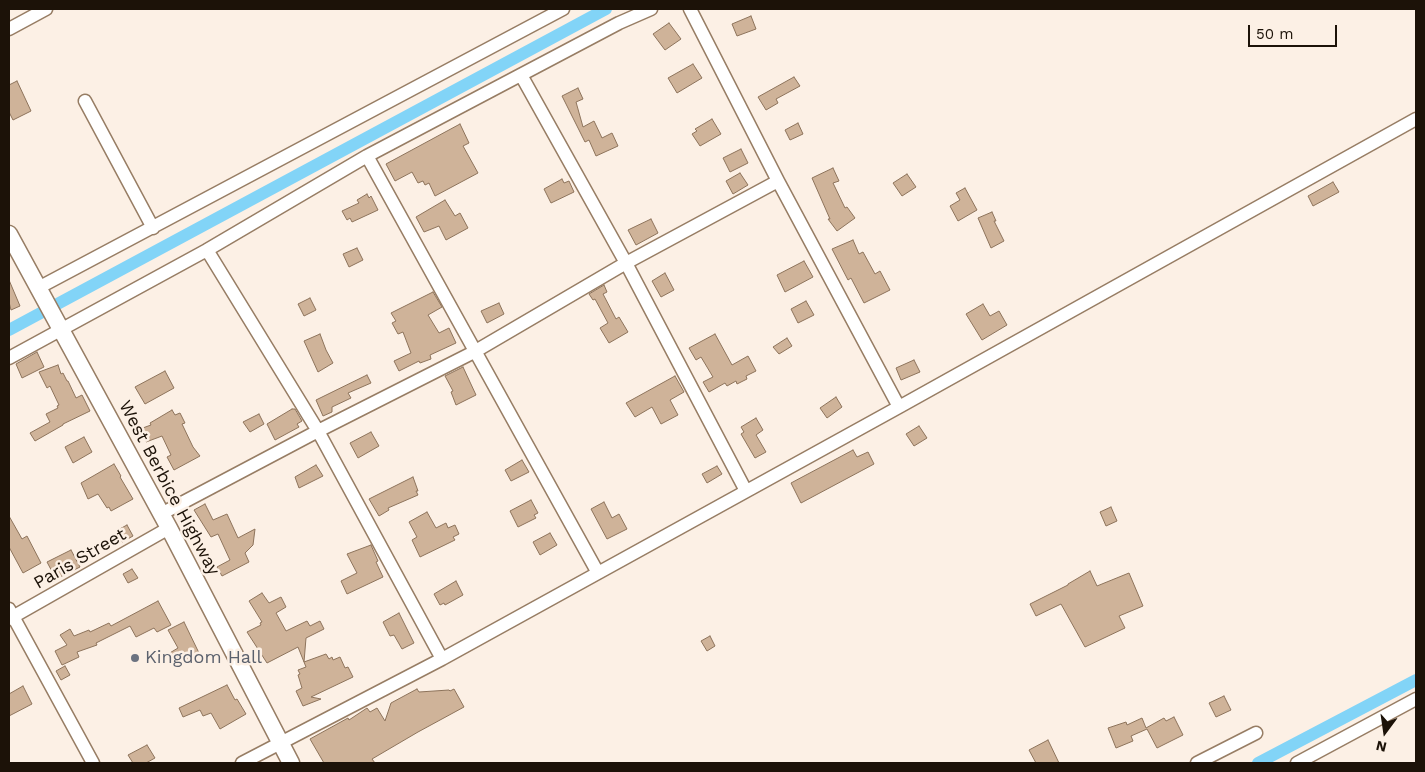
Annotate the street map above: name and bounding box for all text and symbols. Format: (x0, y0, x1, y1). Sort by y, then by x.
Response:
scale bar (1250, 15, 1339, 47)
text: 50 m (1256, 25, 1293, 43)
street label: West Berbice Highway (114, 397, 224, 579)
street label: Paris Street (30, 524, 130, 594)
place label: Kingdom Hall (145, 647, 262, 669)
marker: Kingdom Hall (129, 652, 141, 664)
north arrow (1360, 707, 1410, 757)
text: N (1374, 738, 1388, 756)

